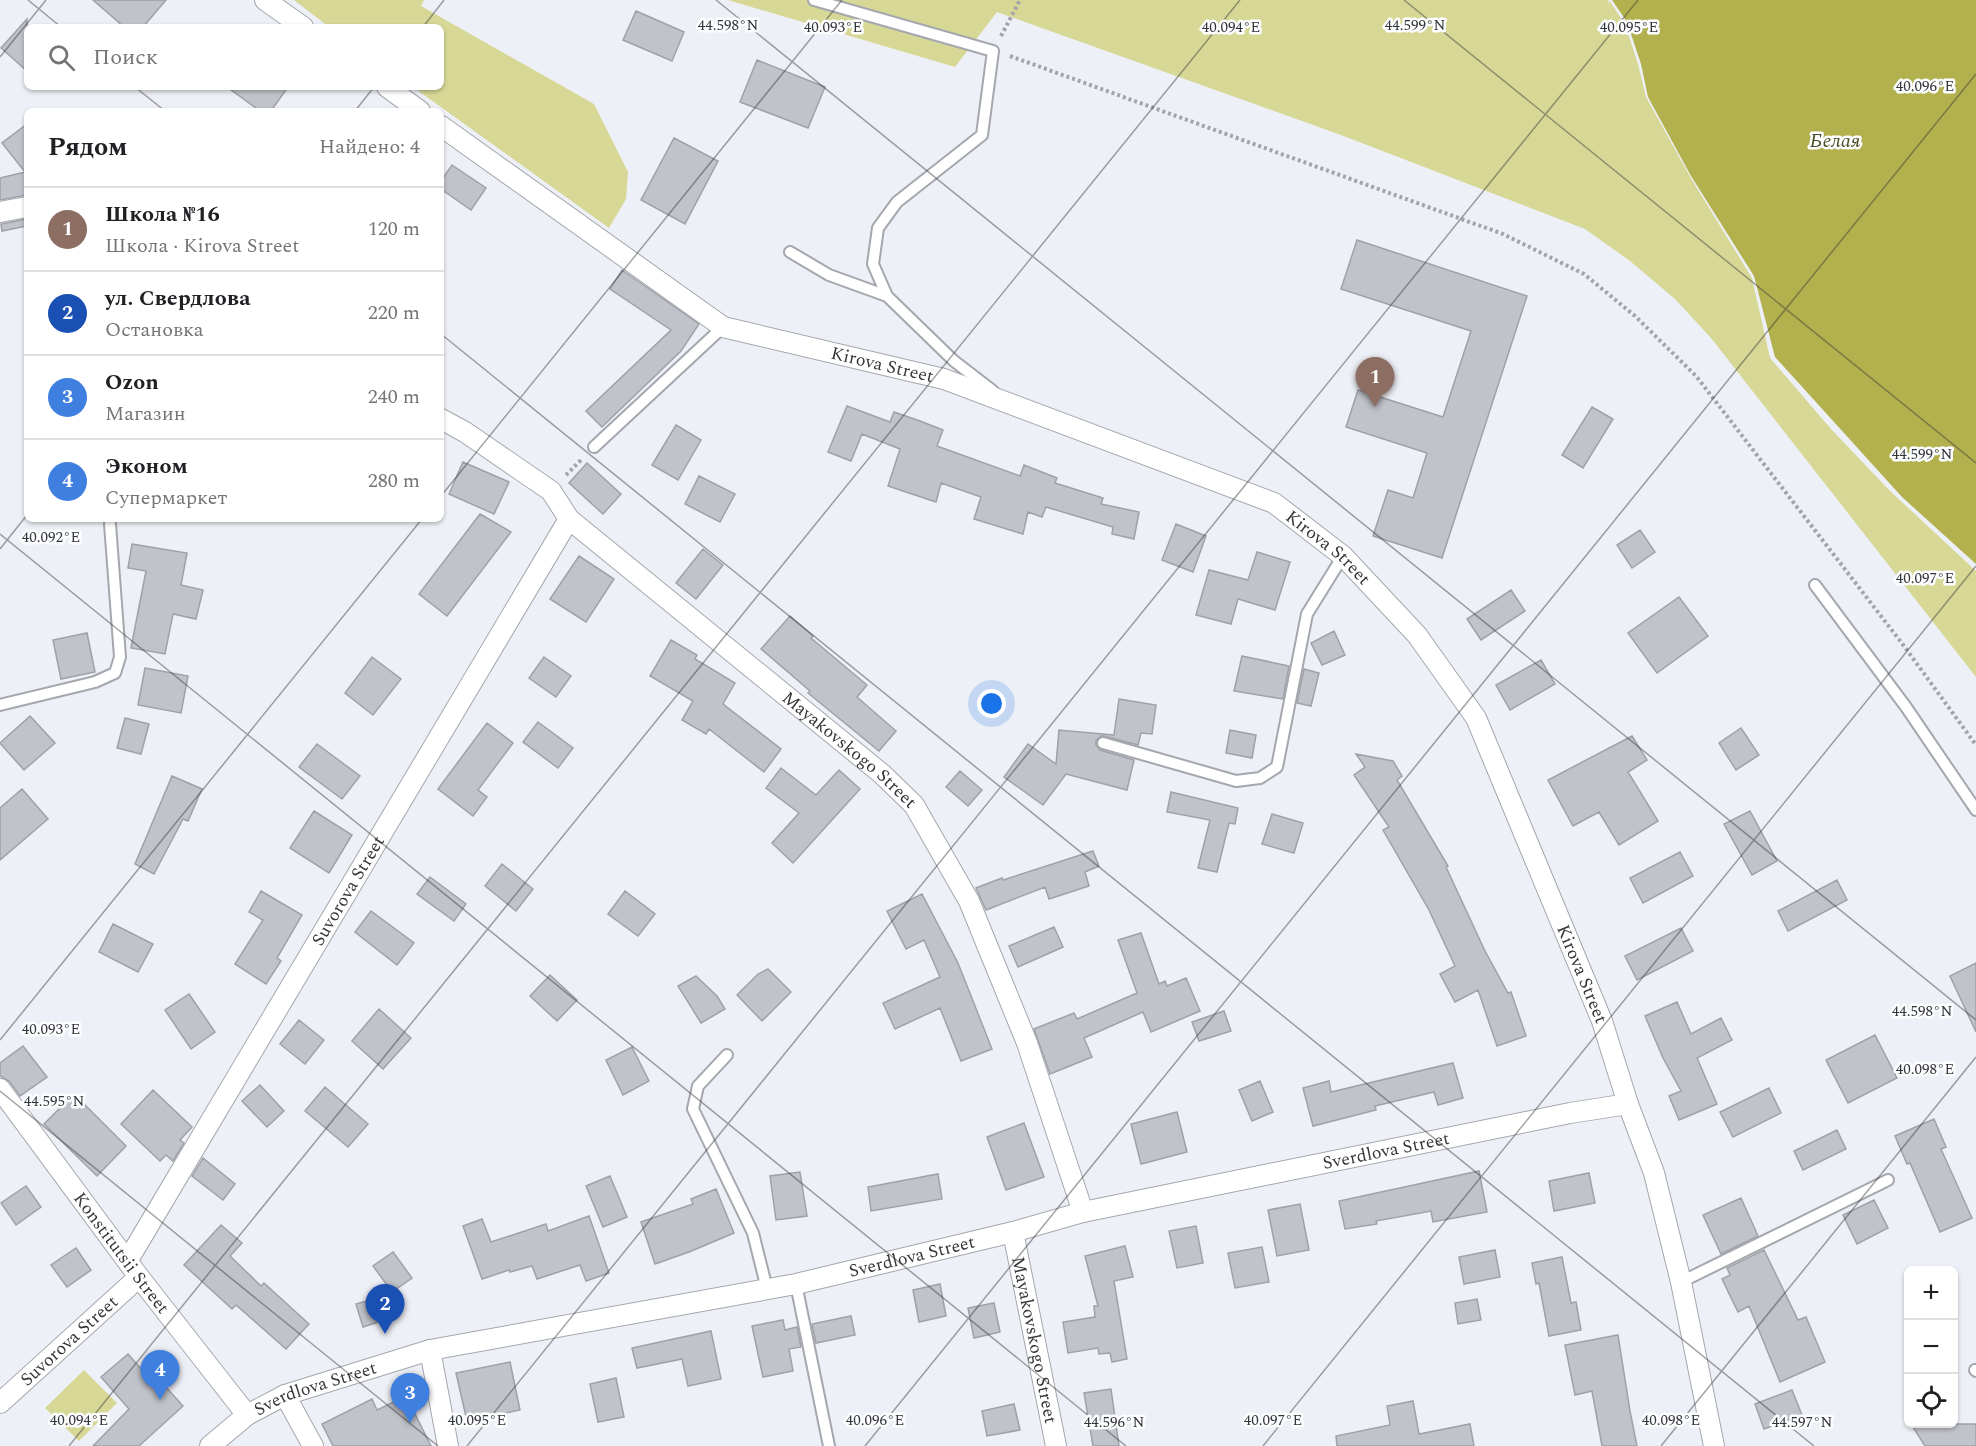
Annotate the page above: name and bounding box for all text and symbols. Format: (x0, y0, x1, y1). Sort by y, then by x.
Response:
text: 44.598°N (698, 14, 758, 37)
text: 44.599°N (1385, 14, 1445, 37)
text: 40.093°E (804, 16, 862, 39)
text: 40.094°E (1202, 16, 1260, 39)
text: 40.095°E (1600, 16, 1658, 39)
search box (24, 24, 444, 90)
icon: search (45, 41, 78, 74)
text: Поиск (93, 41, 158, 74)
text: 40.096°E (1896, 75, 1954, 98)
water label: Белая (1810, 126, 1861, 156)
text: Рядом (48, 127, 128, 167)
text: Найдено: 4 (319, 132, 420, 162)
text: Школа №16 (105, 198, 220, 231)
text: 1 (62, 214, 73, 244)
text: 120 m (368, 214, 420, 244)
text: Школа · Kirova Street (105, 231, 299, 261)
text: ул. Свердлова (105, 282, 251, 315)
text: 2 (62, 298, 73, 328)
text: 220 m (368, 298, 420, 328)
text: Остановка (105, 315, 204, 345)
street label: Kirova Street (828, 340, 936, 390)
pin: 1 (1356, 358, 1394, 407)
text: Ozon (105, 366, 159, 399)
text: 3 (62, 382, 73, 412)
text: 240 m (368, 382, 420, 412)
text: Магазин (105, 399, 186, 429)
text: 44.599°N (1892, 443, 1952, 466)
text: Эконом (105, 450, 188, 483)
text: 4 (62, 466, 73, 496)
text: 280 m (368, 466, 420, 496)
text: Супермаркет (105, 483, 227, 513)
street label: Kirova Street (1280, 504, 1377, 591)
text: 40.092°E (22, 526, 80, 549)
text: 40.097°E (1896, 567, 1954, 590)
street label: Mayakovskogo Street (776, 685, 923, 815)
your location (977, 689, 1006, 718)
street label: Suvorova Street (305, 830, 392, 951)
street label: Kirova Street (1549, 921, 1614, 1027)
text: 44.598°N (1892, 1000, 1952, 1023)
text: 40.093°E (22, 1018, 80, 1041)
text: 40.098°E (1896, 1058, 1954, 1081)
text: 44.595°N (24, 1090, 84, 1113)
street label: Sverdlova Street (1320, 1125, 1452, 1177)
street label: Konstitutsii Street (67, 1187, 176, 1320)
street label: Sverdlova Street (846, 1229, 978, 1285)
street label: Mayakovskogo Street (1004, 1254, 1064, 1426)
map controls (1904, 1266, 1958, 1428)
button: + (1904, 1266, 1958, 1320)
pin: 2 (366, 1284, 404, 1334)
street label: Suvorova Street (14, 1289, 124, 1393)
button: − (1904, 1320, 1958, 1374)
pin: 4 (140, 1350, 180, 1400)
street label: Sverdlova Street (249, 1354, 380, 1423)
pin: 3 (390, 1374, 430, 1423)
button: locate (1904, 1374, 1958, 1428)
text: 40.094°E (50, 1409, 108, 1432)
text: 40.095°E (448, 1409, 506, 1432)
text: 40.096°E (846, 1409, 904, 1432)
text: 40.097°E (1244, 1409, 1302, 1432)
text: 40.098°E (1642, 1409, 1700, 1432)
text: 44.596°N (1084, 1411, 1144, 1434)
text: 44.597°N (1772, 1411, 1832, 1434)

